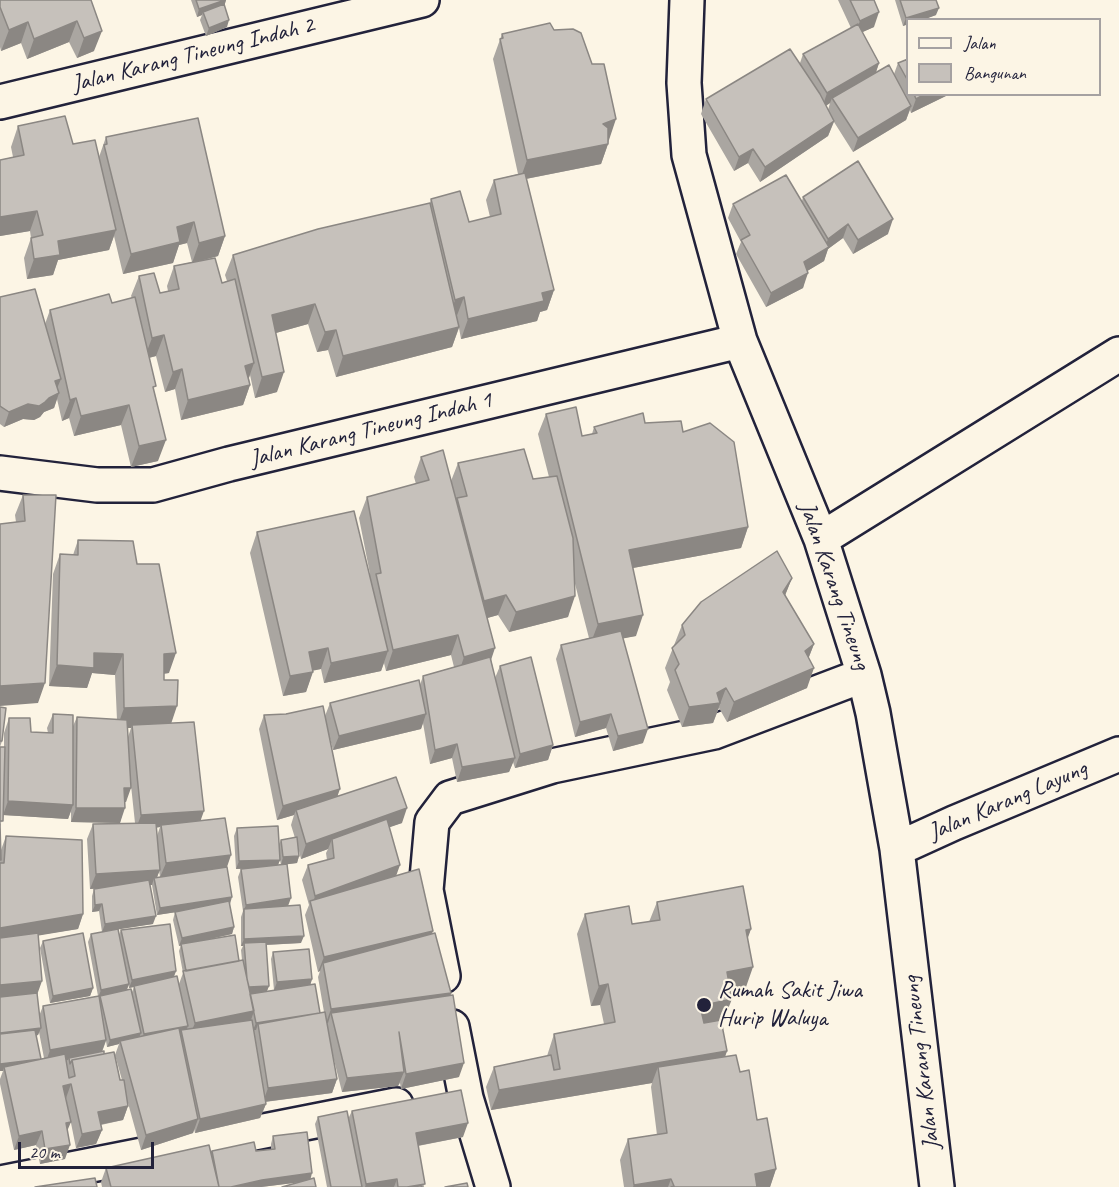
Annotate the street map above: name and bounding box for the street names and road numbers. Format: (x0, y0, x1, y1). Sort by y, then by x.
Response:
street label: Jalan Karang Tineung Indah 2 (69, 11, 317, 99)
street label: Jalan Karang Tineung Indah 1 (247, 386, 495, 474)
street label: Jalan Karang Tineung (792, 499, 876, 673)
street label: Jalan Karang Layung (924, 755, 1092, 847)
street label: Jalan Karang Tineung (897, 974, 947, 1152)

